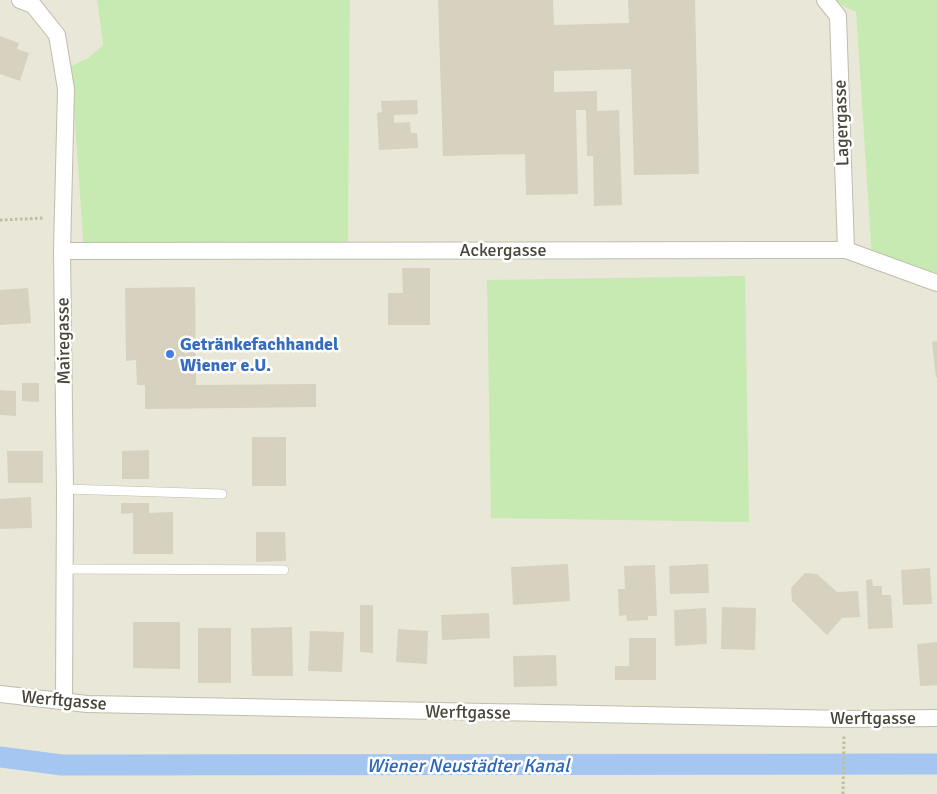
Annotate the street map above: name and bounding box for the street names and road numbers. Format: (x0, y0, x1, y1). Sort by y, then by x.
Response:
street label: Lagergasse (828, 79, 854, 167)
street label: Ackergasse (460, 239, 546, 261)
street label: Mairegasse (51, 297, 75, 385)
street label: Werftgasse (20, 685, 108, 715)
street label: Werftgasse (425, 700, 511, 724)
street label: Werftgasse (830, 707, 916, 729)

